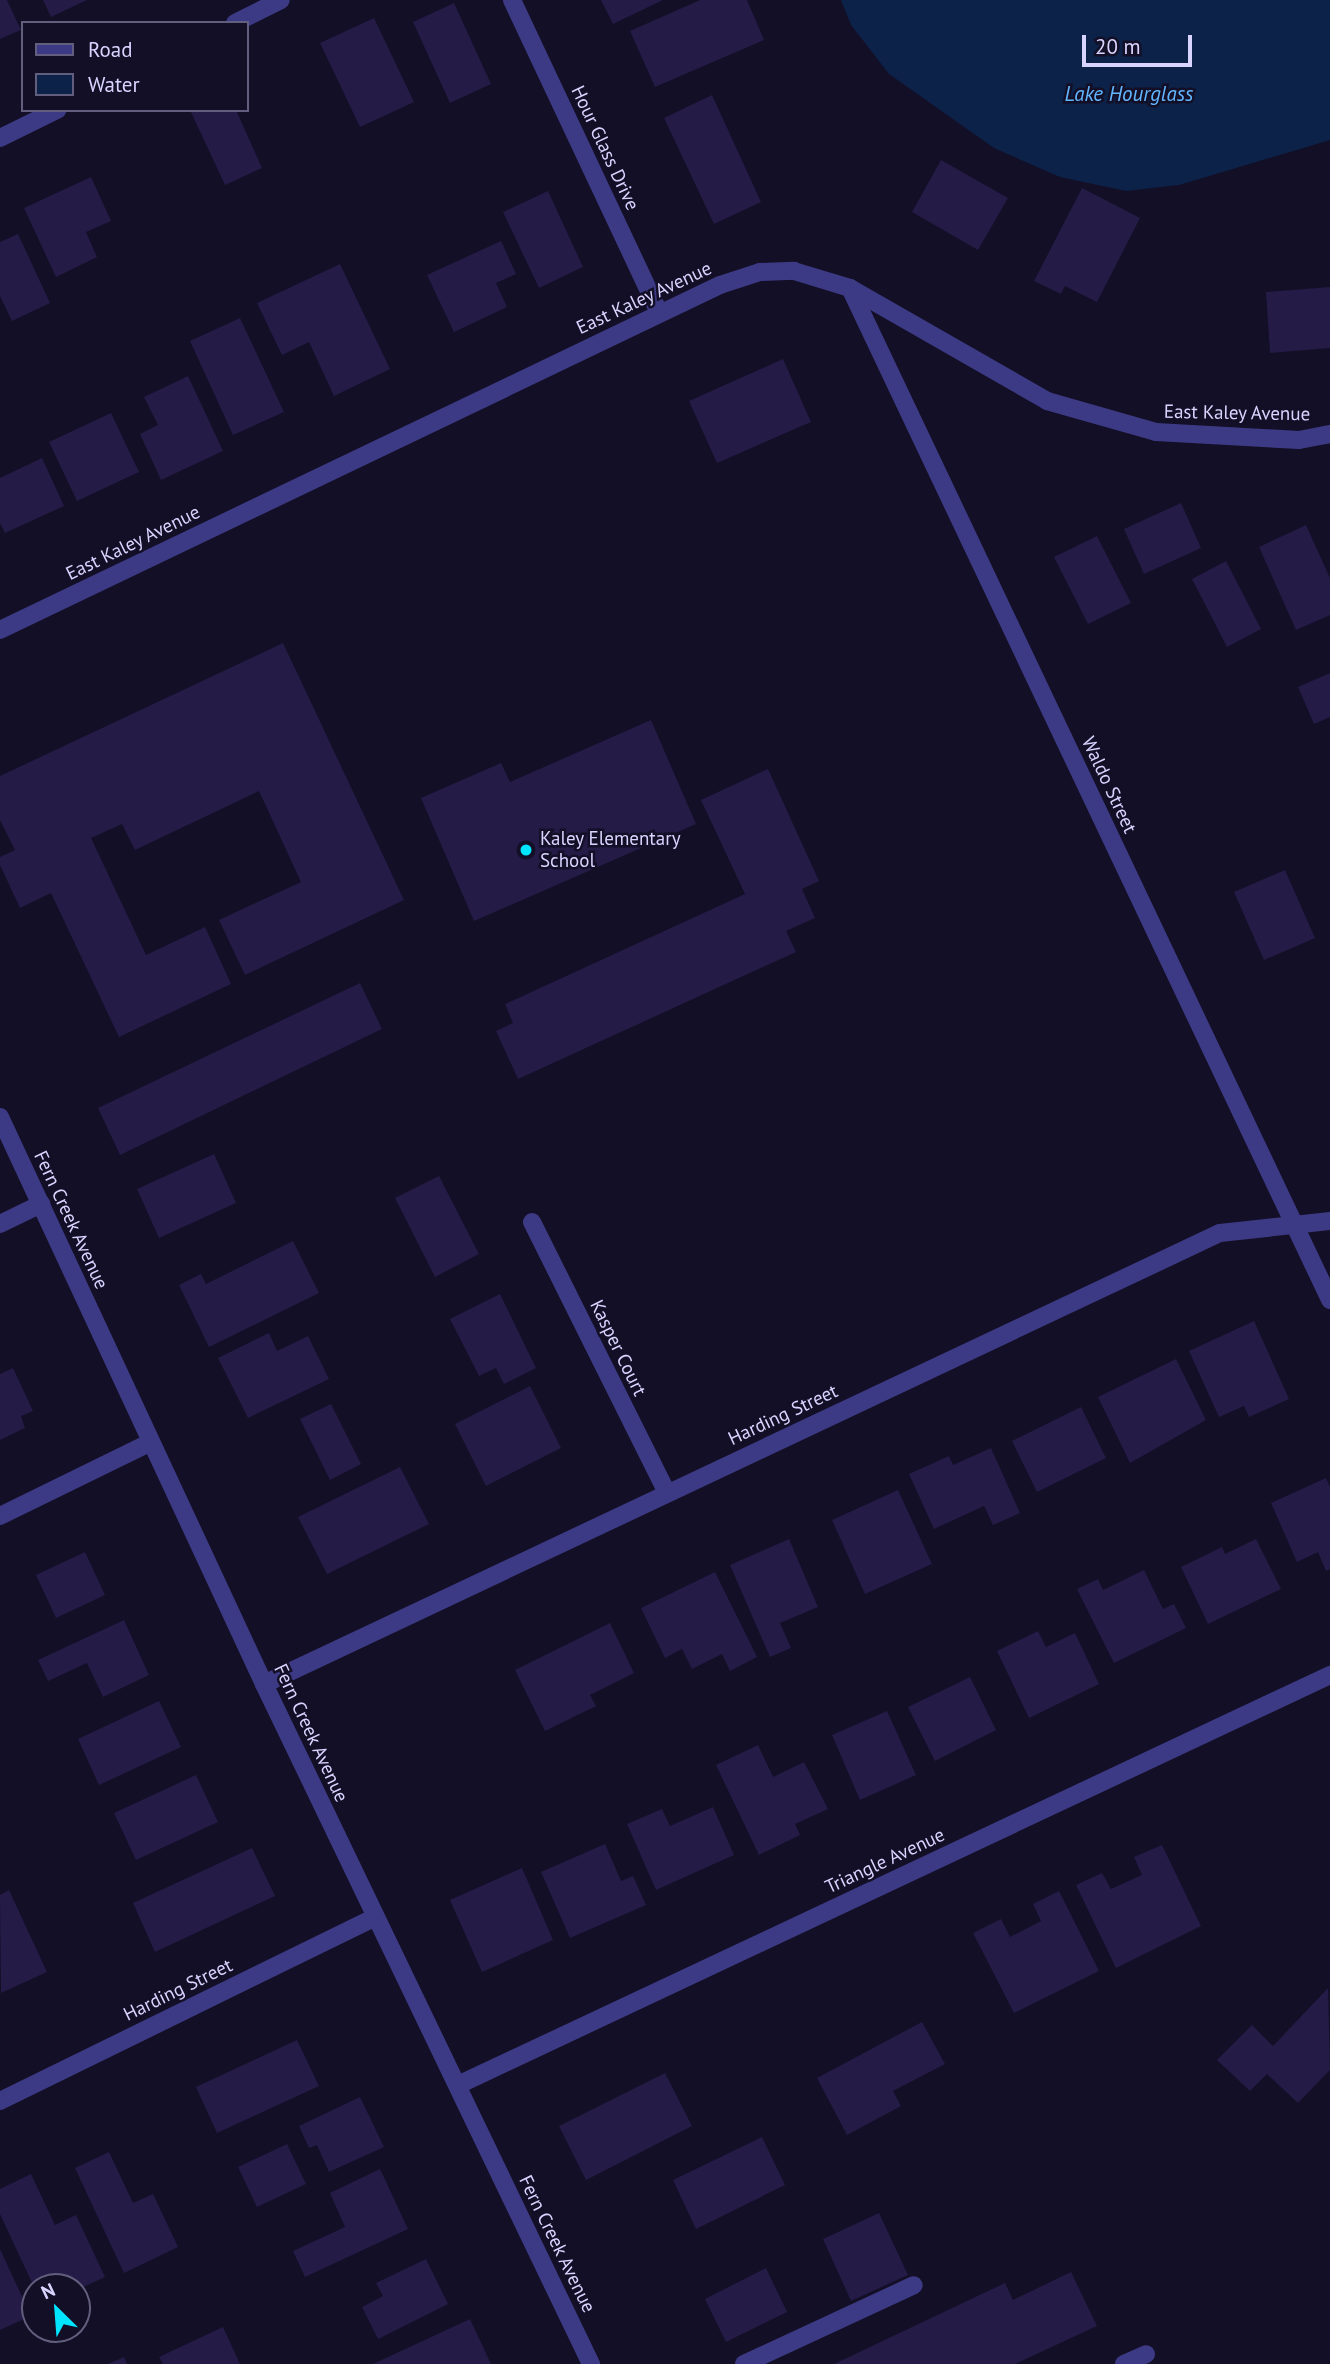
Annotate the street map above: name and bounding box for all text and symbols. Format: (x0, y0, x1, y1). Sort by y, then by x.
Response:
legend (21, 21, 248, 112)
scale bar (1085, 21, 1195, 65)
text: 20 m (1095, 33, 1141, 60)
text: Road (88, 36, 132, 63)
text: Water (88, 71, 140, 98)
water label: Lake Hourglass (1065, 81, 1193, 107)
street label: Hour Glass Drive (566, 82, 644, 214)
street label: East Kaley Avenue (572, 256, 716, 340)
street label: East Kaley Avenue (1163, 400, 1311, 426)
street label: East Kaley Avenue (62, 500, 204, 586)
street label: Waldo Street (1077, 733, 1141, 837)
place label: Kaley Elementary School (540, 828, 681, 872)
marker: Kaley Elementary School (518, 842, 534, 858)
street label: Fern Creek Avenue (29, 1147, 113, 1293)
street label: Kasper Court (585, 1296, 651, 1400)
street label: Harding Street (725, 1380, 841, 1450)
street label: Fern Creek Avenue (269, 1660, 353, 1806)
street label: Triangle Avenue (821, 1823, 949, 1899)
street label: Harding Street (120, 1954, 236, 2026)
street label: Fern Creek Avenue (514, 2171, 600, 2317)
north arrow (21, 2273, 91, 2343)
text: N (37, 2277, 59, 2304)

